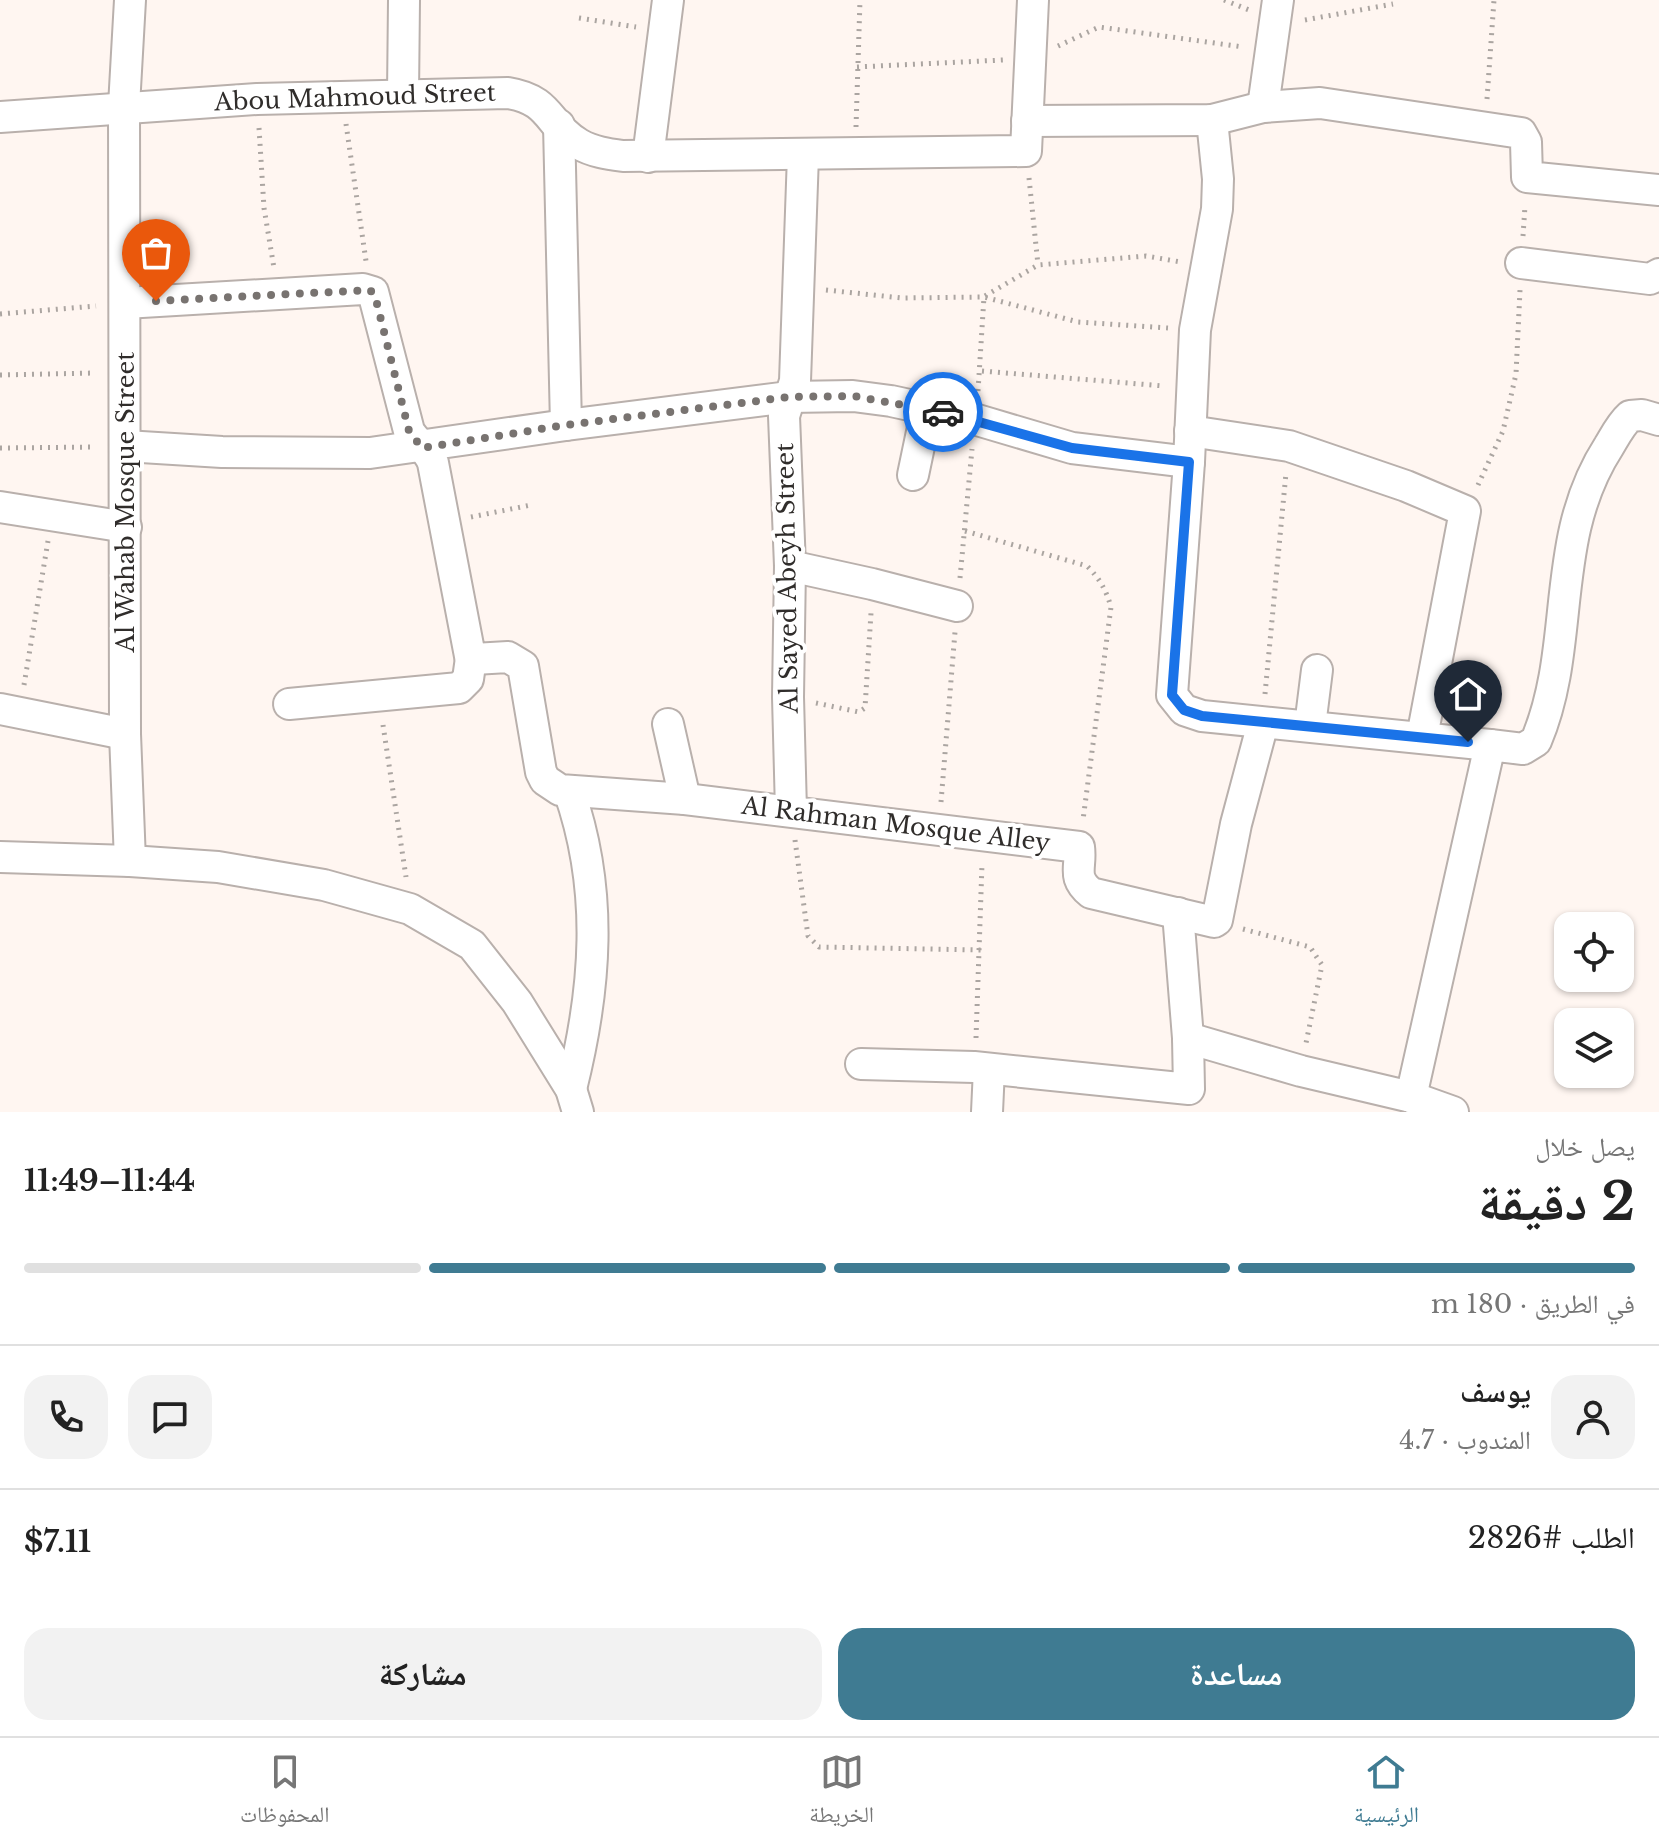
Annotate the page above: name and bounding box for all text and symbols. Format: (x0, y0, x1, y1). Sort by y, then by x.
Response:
street label: Abou Mahmoud Street (213, 78, 496, 116)
pin (122, 219, 190, 301)
icon: bag (134, 231, 178, 275)
street label: Al Wahab Mosque Street (111, 352, 140, 653)
courier (903, 372, 983, 452)
icon: car (921, 390, 965, 434)
street label: Al Sayed Abeyh Street (770, 442, 804, 715)
pin (1434, 660, 1502, 742)
icon: home (1446, 672, 1490, 716)
street label: Al Rahman Mosque Alley (739, 791, 1053, 857)
map controls (1554, 912, 1634, 1088)
button: locate (1554, 912, 1634, 992)
button: layers (1554, 1008, 1634, 1088)
text: يصل خلال (1535, 1131, 1635, 1163)
text: 11:44–11:49 (24, 1162, 195, 1199)
text: 2 دقيقة (1478, 1170, 1635, 1234)
text: في الطريق · 180 m (1431, 1288, 1635, 1320)
text: يوسف (1460, 1373, 1531, 1410)
button: phone (24, 1375, 108, 1459)
button: chat (128, 1375, 212, 1459)
button: person (1551, 1375, 1635, 1459)
text: المندوب · 4.7 (1399, 1424, 1531, 1456)
text: الطلب #2826 (1468, 1519, 1635, 1556)
text: $7.11 (24, 1523, 91, 1560)
button: مشاركة (24, 1628, 822, 1720)
button: مساعدة (838, 1628, 1635, 1720)
tab: المحفوظات (240, 1750, 329, 1836)
tab: الخريطة (809, 1750, 874, 1836)
tab: الرئيسية (1354, 1750, 1419, 1836)

